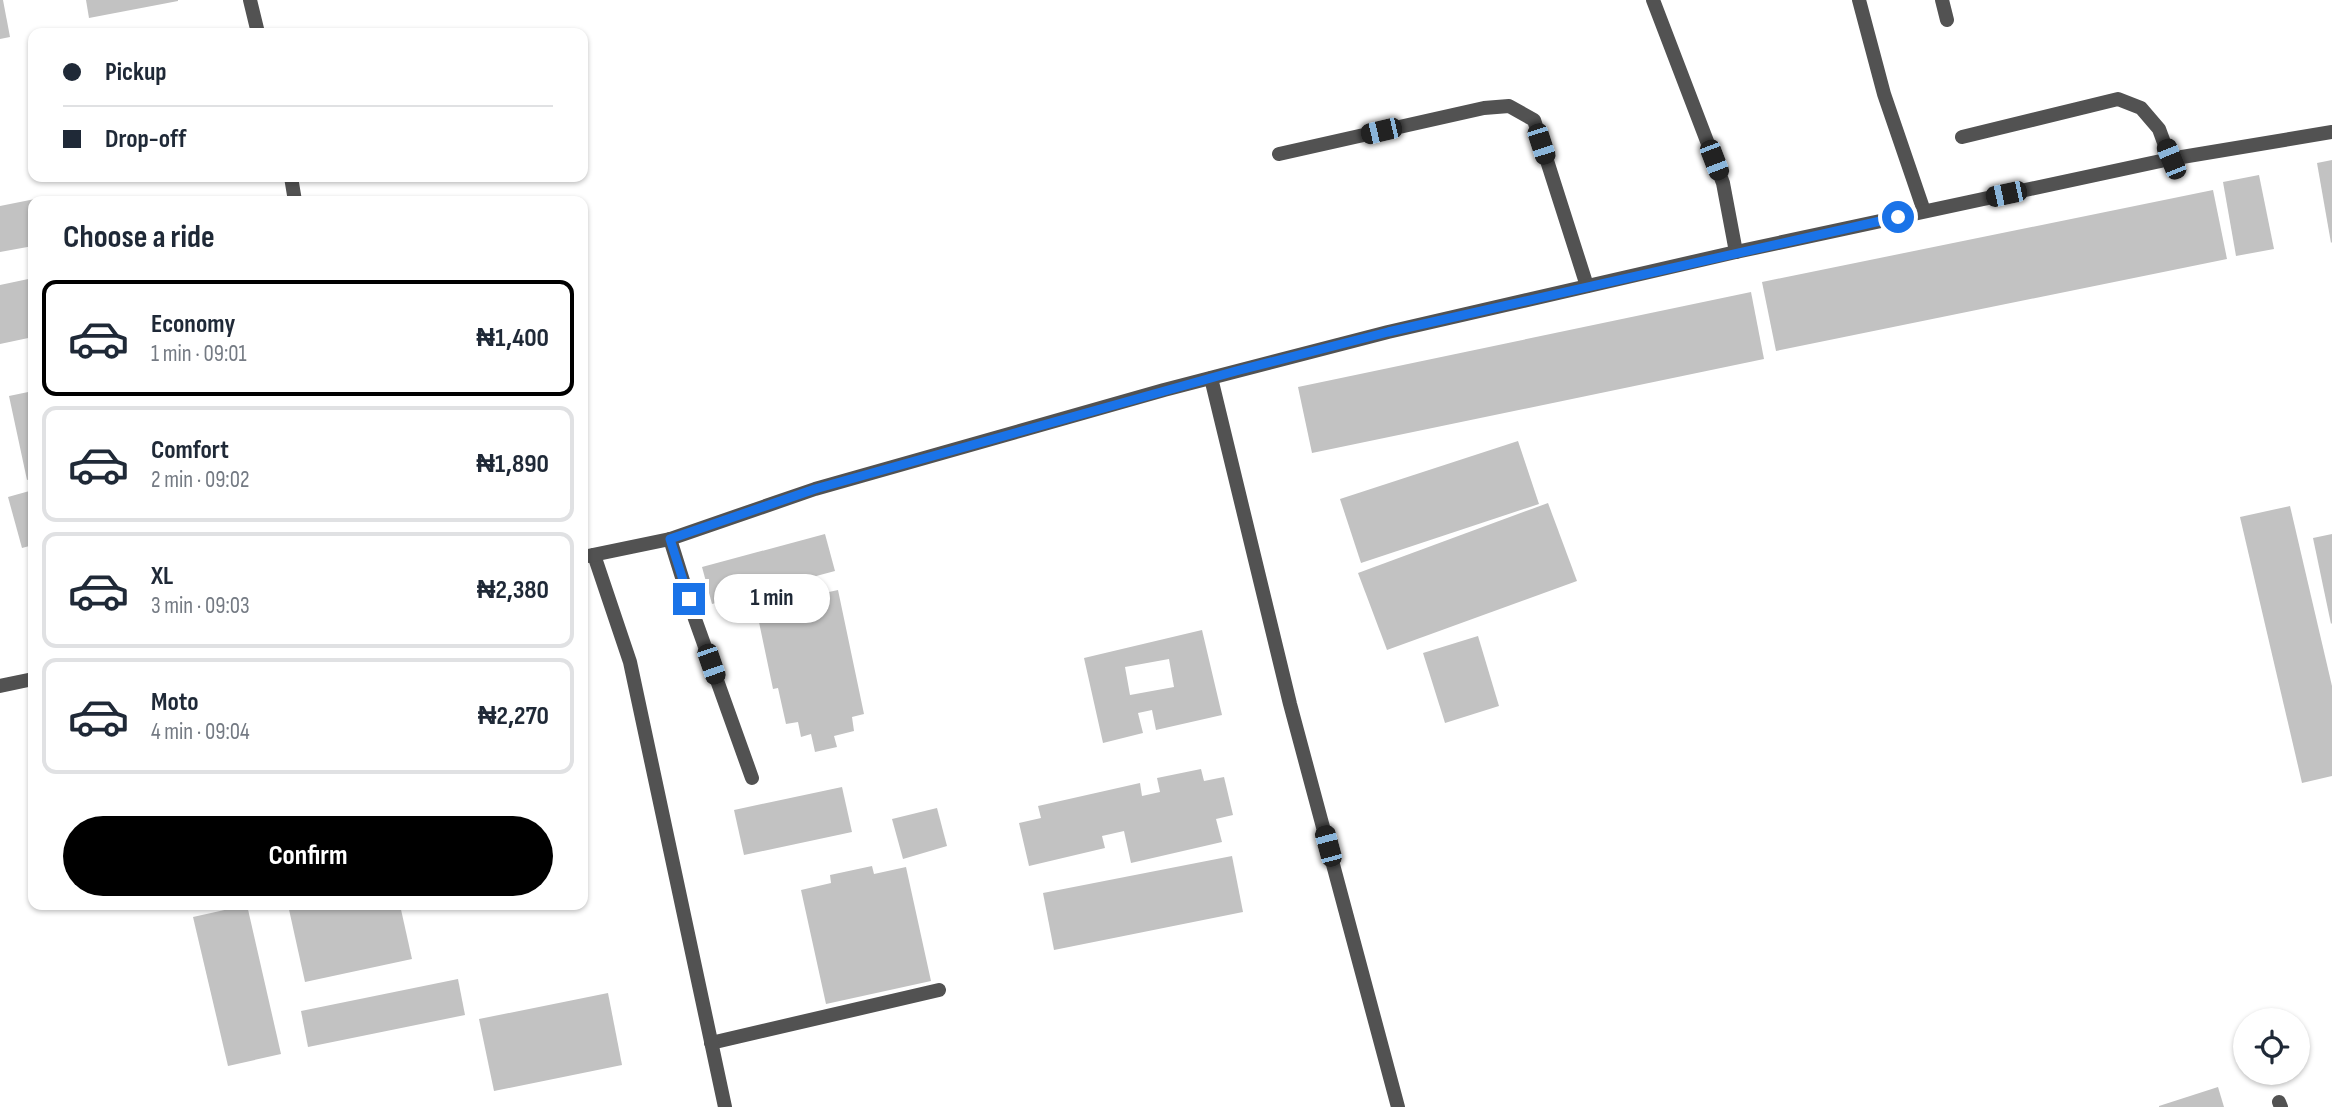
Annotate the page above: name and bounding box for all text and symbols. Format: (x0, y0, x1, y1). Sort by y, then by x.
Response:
text: Pickup (105, 57, 167, 88)
car (1359, 116, 1404, 146)
car (1525, 121, 1558, 167)
text: Drop-off (105, 124, 186, 155)
car (2154, 136, 2189, 182)
car (1697, 137, 1732, 183)
car (1984, 179, 2029, 209)
route start (1882, 201, 1914, 233)
text: Choose a ride (63, 218, 215, 257)
icon: car (67, 307, 130, 370)
text: Economy (151, 309, 235, 340)
text: ₦1,400 (476, 323, 549, 354)
text: 1 min · 09:01 (151, 340, 247, 368)
icon: car (67, 433, 130, 496)
text: Comfort (151, 435, 229, 466)
text: ₦1,890 (476, 449, 549, 480)
text: 2 min · 09:02 (151, 466, 249, 494)
icon: car (67, 559, 130, 622)
text: XL (151, 561, 173, 592)
callout: 1 min (714, 574, 829, 624)
text: ₦2,380 (477, 575, 549, 606)
route end (673, 583, 705, 615)
text: 1 min (751, 584, 793, 612)
text: 3 min · 09:03 (151, 592, 250, 620)
car (695, 641, 728, 687)
icon: car (67, 685, 130, 748)
text: Moto (151, 687, 199, 718)
text: ₦2,270 (478, 701, 549, 732)
text: 4 min · 09:04 (151, 718, 250, 746)
button: Confirm (63, 816, 553, 896)
car (1313, 823, 1344, 869)
map controls (2233, 1008, 2310, 1085)
button: locate (2233, 1008, 2310, 1085)

